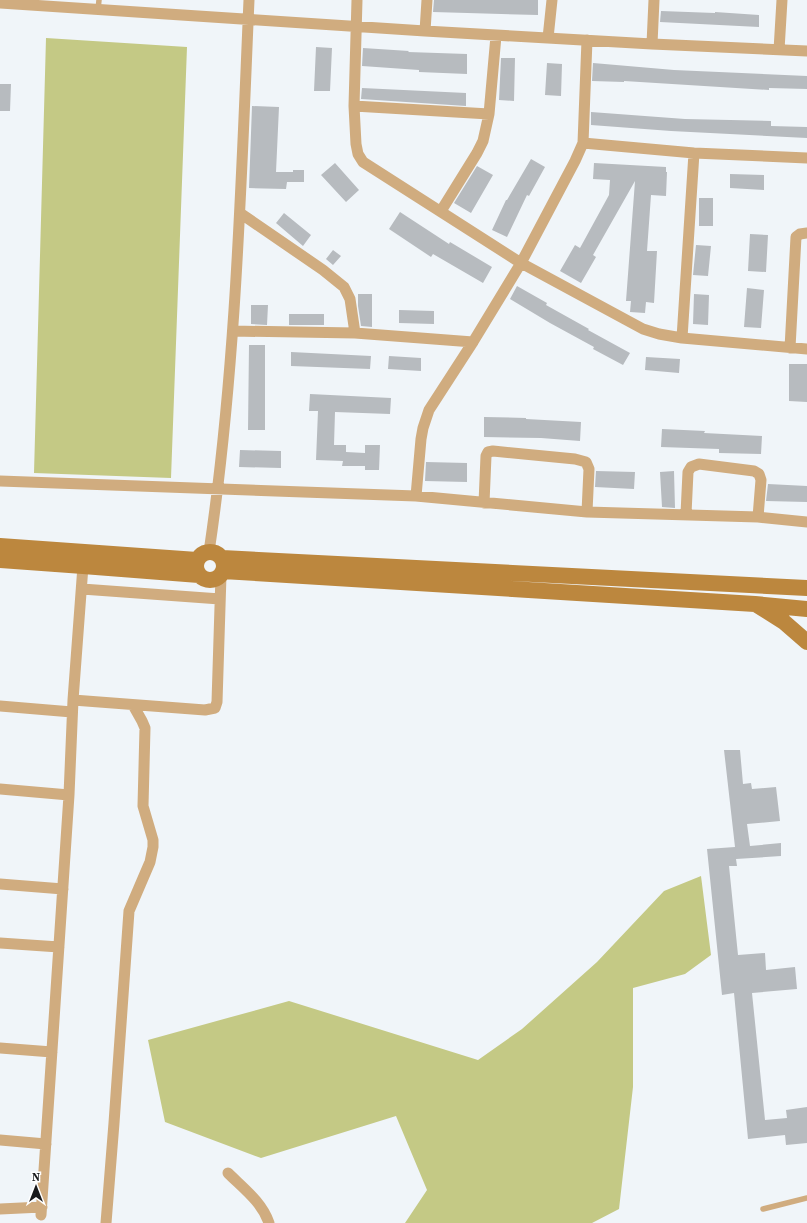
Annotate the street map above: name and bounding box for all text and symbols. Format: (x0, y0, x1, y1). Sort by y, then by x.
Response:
north arrow (16, 1167, 56, 1207)
text: N (32, 1170, 40, 1185)

